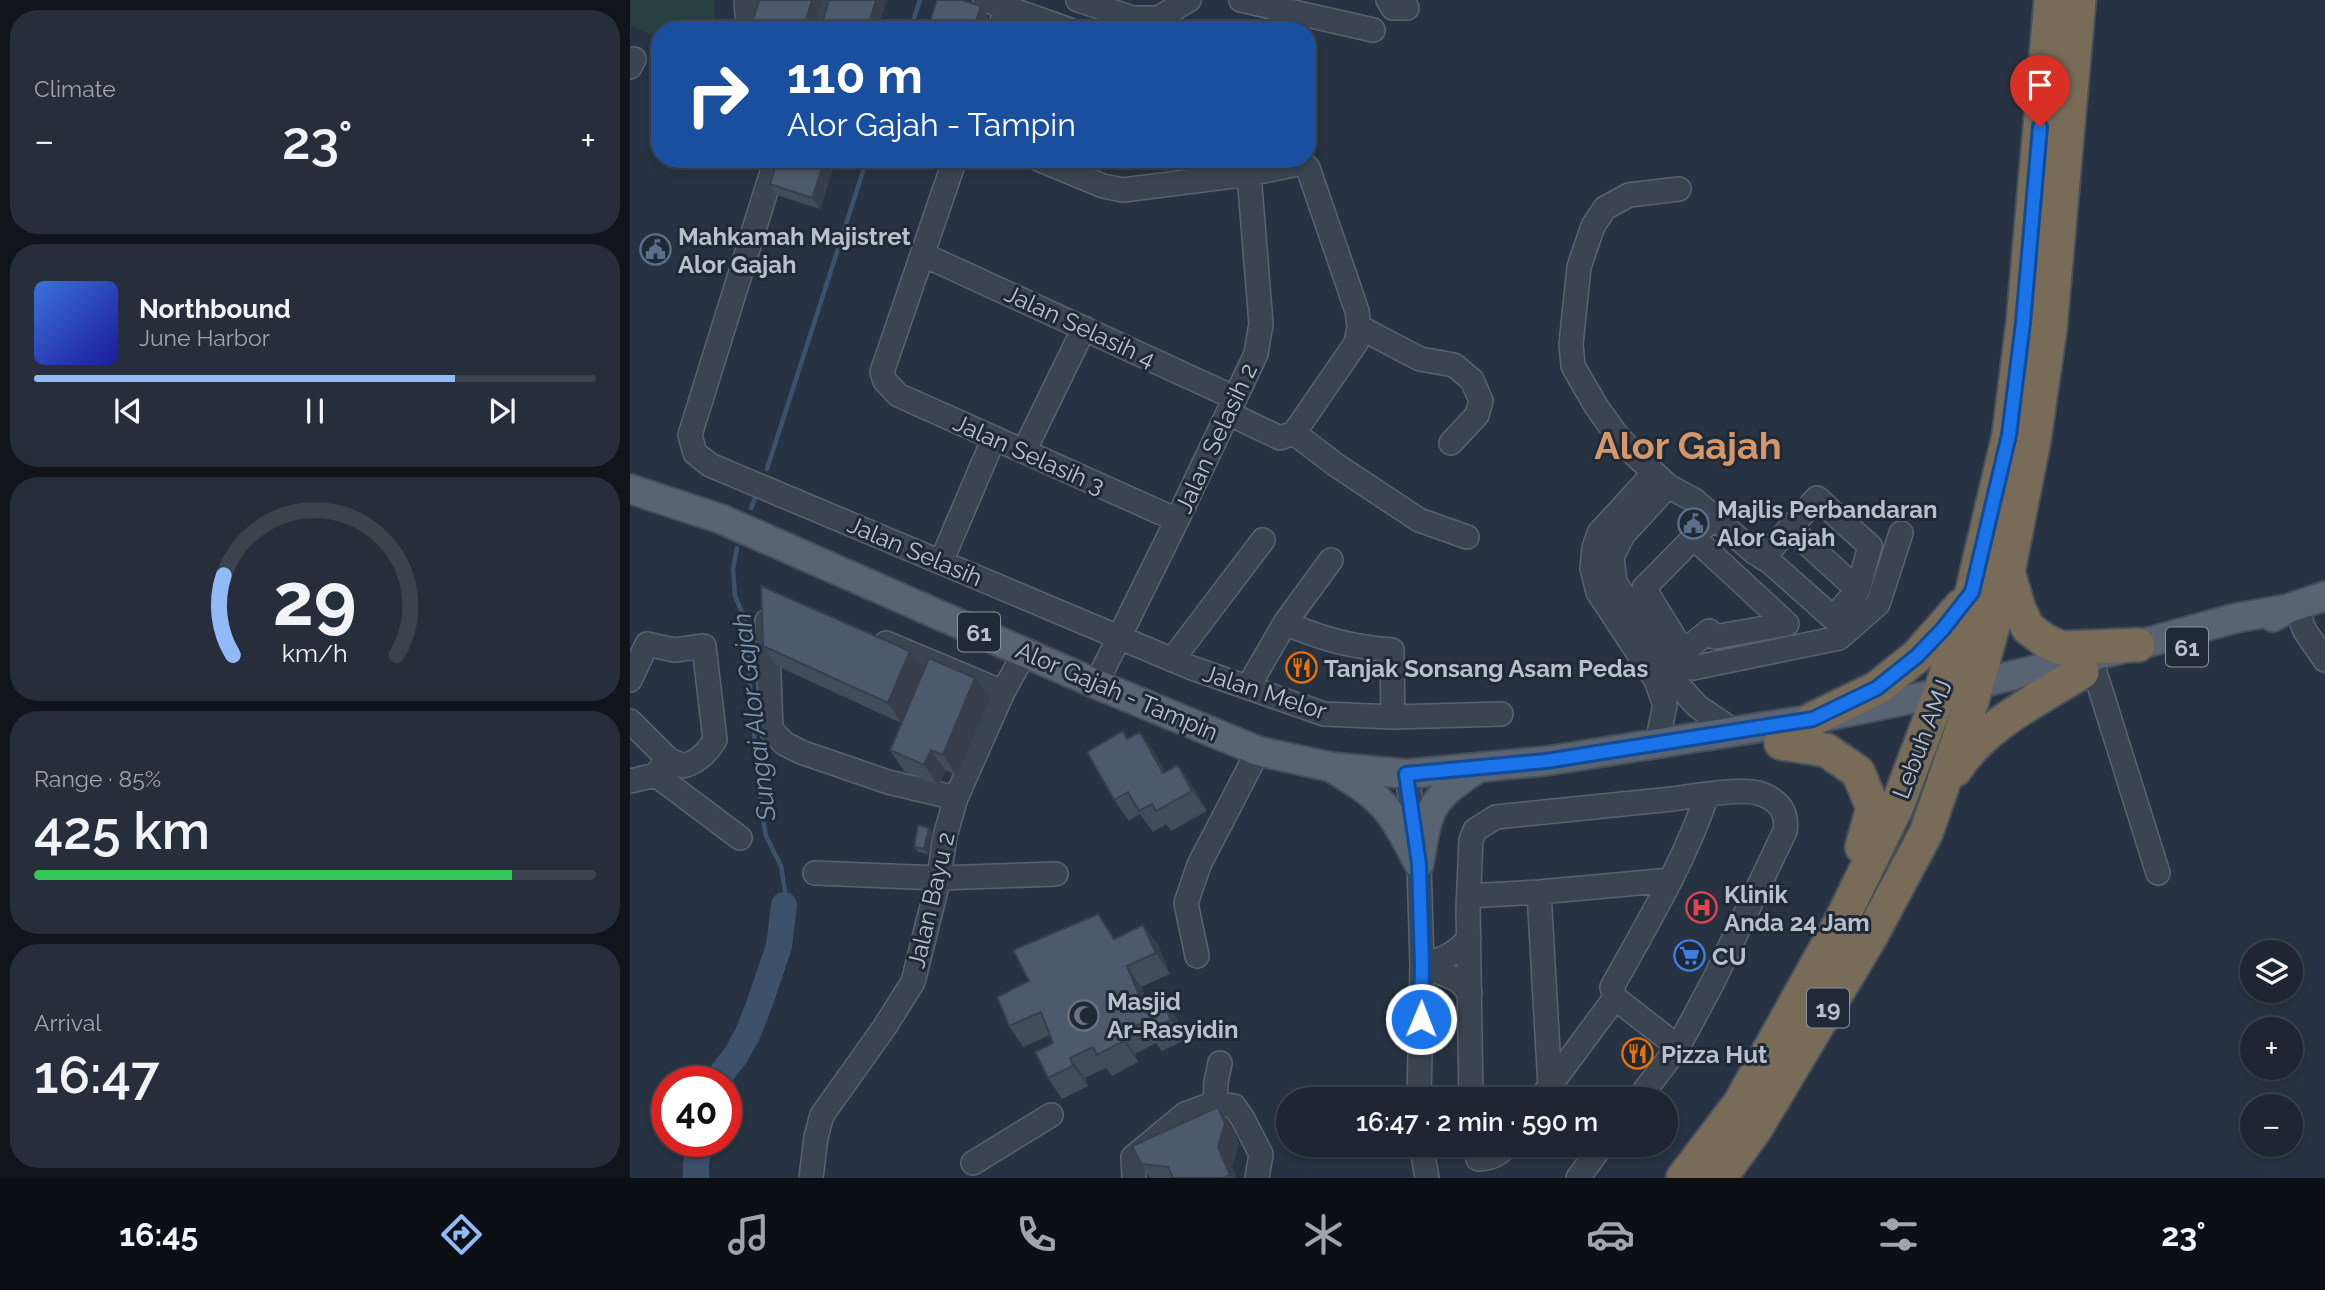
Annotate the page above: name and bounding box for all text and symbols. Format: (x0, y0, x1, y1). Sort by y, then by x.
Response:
text: 110 m (787, 47, 923, 104)
icon: right (672, 49, 763, 140)
pin (2010, 55, 2070, 127)
icon: arrive (2021, 66, 2059, 104)
text: Climate (34, 75, 116, 102)
text: Alor Gajah - Tampin (787, 106, 1076, 143)
text: 23° (282, 110, 353, 171)
text: − (34, 118, 54, 163)
text: + (580, 118, 596, 163)
place label: Mahkamah Majistret Alor Gajah (678, 222, 911, 279)
public building icon: Mahkamah Majistret Alor Gajah (638, 233, 672, 267)
street label: Jalan Selasih 4 (1000, 279, 1160, 373)
text: Northbound (139, 294, 291, 324)
text: June Harbor (139, 324, 270, 351)
street label: Jalan Selasih 2 (1169, 359, 1263, 517)
icon: previous (109, 392, 147, 430)
icon: pause (296, 392, 334, 430)
icon: next (483, 392, 521, 430)
street label: Jalan Selasih 3 (949, 408, 1109, 500)
district label: Alor Gajah (1594, 423, 1782, 468)
place label: Majlis Perbandaran Alor Gajah (1717, 495, 1938, 552)
public building icon: Majlis Perbandaran Alor Gajah (1677, 506, 1711, 540)
street label: Jalan Selasih (843, 510, 987, 592)
text: 29 (273, 557, 357, 642)
water label: Sungai Alor Gajah (726, 611, 782, 824)
road number: 61 (958, 612, 1000, 652)
road number: 61 (2166, 628, 2208, 666)
street label: Alor Gajah - Tampin (1012, 635, 1222, 747)
text: km/h (282, 638, 348, 668)
restaurant icon: Tanjak Sonsang Asam Pedas (1284, 651, 1318, 685)
place label: Tanjak Sonsang Asam Pedas (1324, 654, 1648, 683)
street label: Jalan Melor (1200, 658, 1331, 726)
street label: Lebuh AMJ (1886, 675, 1958, 803)
text: Range · 85% (34, 765, 161, 792)
text: 425 km (34, 800, 210, 861)
street label: Jalan Bayu 2 (901, 829, 961, 971)
place label: Klinik Anda 24 Jam (1724, 880, 1870, 937)
hospital icon: Klinik Anda 24 Jam (1684, 891, 1718, 925)
supermarket icon: CU (1672, 939, 1706, 973)
map controls (2240, 940, 2303, 1157)
button: layers (2240, 940, 2303, 1003)
place label: CU (1712, 942, 1746, 971)
position arrow (1384, 982, 1458, 1056)
place label: Masjid Ar-Rasyidin (1107, 987, 1238, 1044)
road number: 19 (1807, 988, 1849, 1028)
mosque icon: Masjid Ar-Rasyidin (1067, 998, 1101, 1032)
text: Arrival (34, 1009, 101, 1036)
button: + (2240, 1017, 2303, 1080)
restaurant icon: Pizza Hut (1621, 1037, 1655, 1071)
place label: Pizza Hut (1661, 1040, 1767, 1069)
text: 16:47 (34, 1044, 159, 1105)
speed limit sign: 40 (651, 1066, 742, 1157)
button: − (2240, 1094, 2303, 1157)
text: 16:47 · 2 min · 590 m (1356, 1107, 1598, 1137)
icon: directions (437, 1210, 486, 1259)
icon: music (724, 1210, 773, 1259)
icon: phone (1012, 1210, 1061, 1259)
icon: climate (1299, 1210, 1348, 1259)
icon: car (1586, 1210, 1635, 1259)
icon: filters (1874, 1210, 1923, 1259)
text: 16:45 (119, 1216, 198, 1253)
text: 23° (2161, 1216, 2206, 1253)

